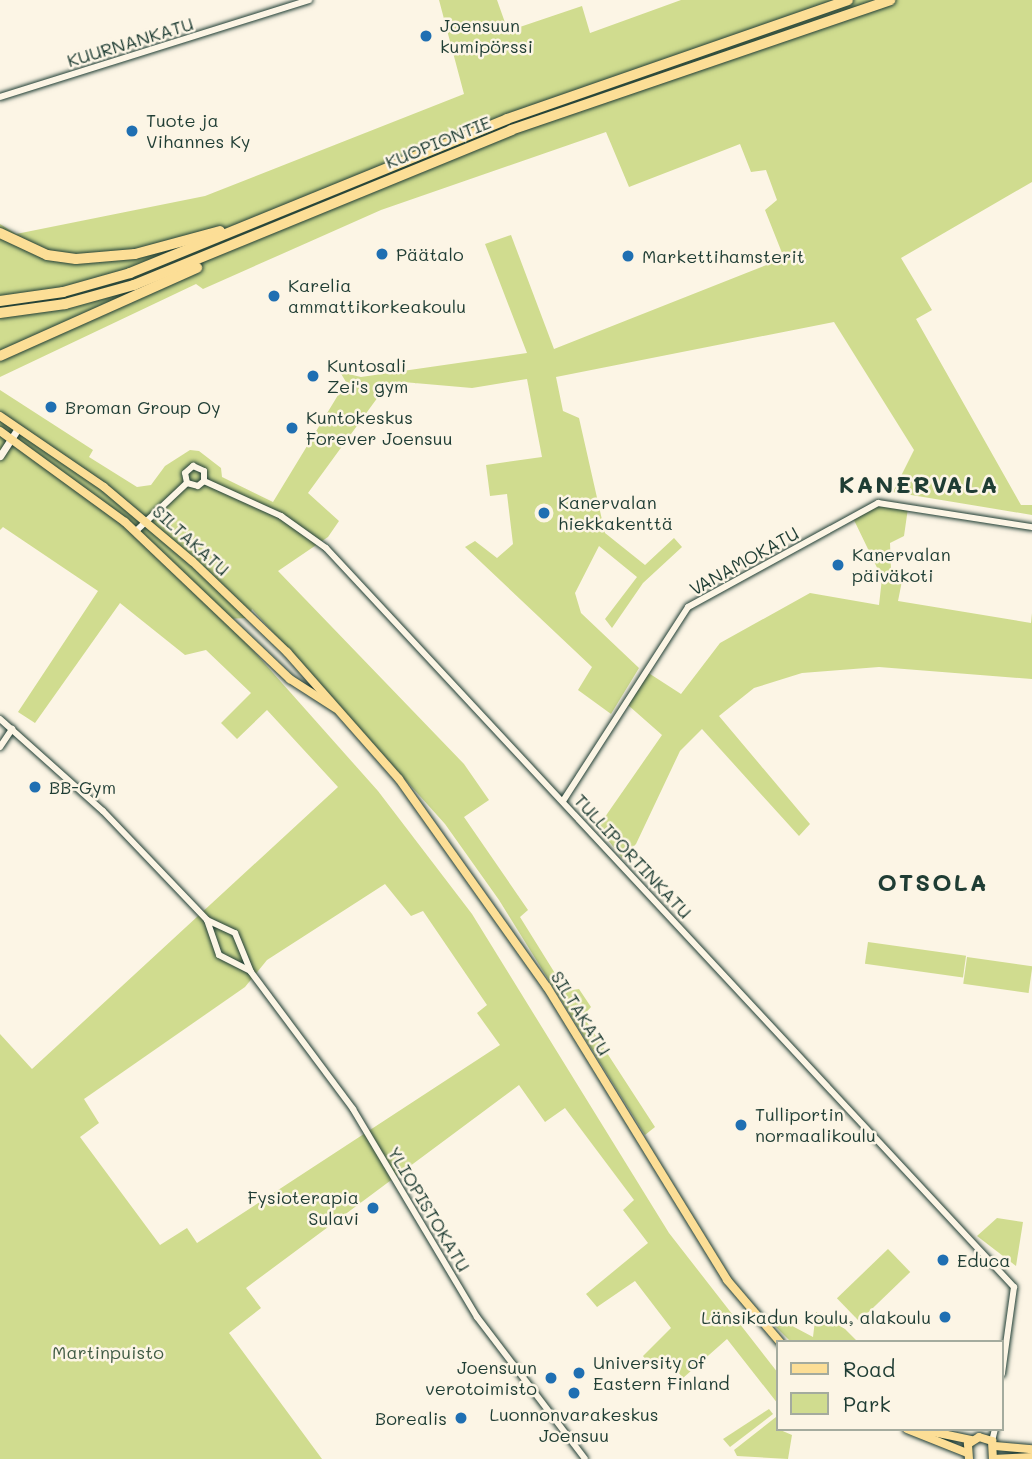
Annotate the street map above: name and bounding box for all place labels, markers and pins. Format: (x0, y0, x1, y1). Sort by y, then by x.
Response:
place label: Joensuun kumipörssi (440, 15, 533, 58)
marker: Joensuun kumipörssi (418, 28, 434, 44)
place label: Tuote ja Vihannes Ky (146, 110, 250, 152)
marker: Tuote ja Vihannes Ky (124, 123, 140, 139)
place label: Päätalo (396, 243, 464, 265)
place label: Markettihamsterit (642, 245, 805, 267)
marker: Päätalo (374, 246, 390, 262)
marker: Markettihamsterit (620, 248, 636, 264)
place label: Karelia ammattikorkeakoulu (288, 275, 466, 318)
marker: Karelia ammattikorkeakoulu (266, 288, 282, 304)
place label: Kuntosali Zei's gym (327, 355, 408, 398)
marker: Kuntosali Zei's gym (305, 368, 321, 384)
place label: Broman Group Oy (65, 396, 221, 418)
marker: Broman Group Oy (43, 399, 59, 415)
place label: Kuntokeskus Forever Joensuu (306, 407, 452, 450)
marker: Kuntokeskus Forever Joensuu (284, 420, 300, 436)
place label: Kanervalan hiekkakenttä (558, 492, 673, 534)
marker: Kanervalan hiekkakenttä (536, 505, 552, 521)
place label: Kanervalan päiväkoti (852, 544, 951, 586)
marker: Kanervalan päiväkoti (830, 557, 846, 573)
place label: BB-Gym (49, 776, 116, 798)
marker: BB-Gym (27, 779, 43, 795)
place label: Tulliportin normaalikoulu (755, 1104, 876, 1146)
marker: Tulliportin normaalikoulu (733, 1117, 749, 1133)
place label: Fysioterapia Sulavi (247, 1187, 359, 1230)
marker: Fysioterapia Sulavi (365, 1200, 381, 1216)
place label: Educa (957, 1249, 1010, 1271)
marker: Educa (935, 1252, 951, 1268)
place label: Länsikadun koulu, alakoulu (701, 1306, 931, 1328)
marker: Länsikadun koulu, alakoulu (937, 1309, 953, 1325)
place label: University of Eastern Finland (593, 1352, 730, 1394)
place label: Joensuun verotoimisto (425, 1357, 537, 1400)
marker: University of Eastern Finland (571, 1365, 587, 1381)
marker: Joensuun verotoimisto (543, 1370, 559, 1386)
marker: Luonnonvarakeskus Joensuu (566, 1385, 582, 1401)
place label: Luonnonvarakeskus Joensuu (489, 1404, 659, 1446)
place label: Borealis (375, 1407, 447, 1429)
marker: Borealis (453, 1410, 469, 1426)

